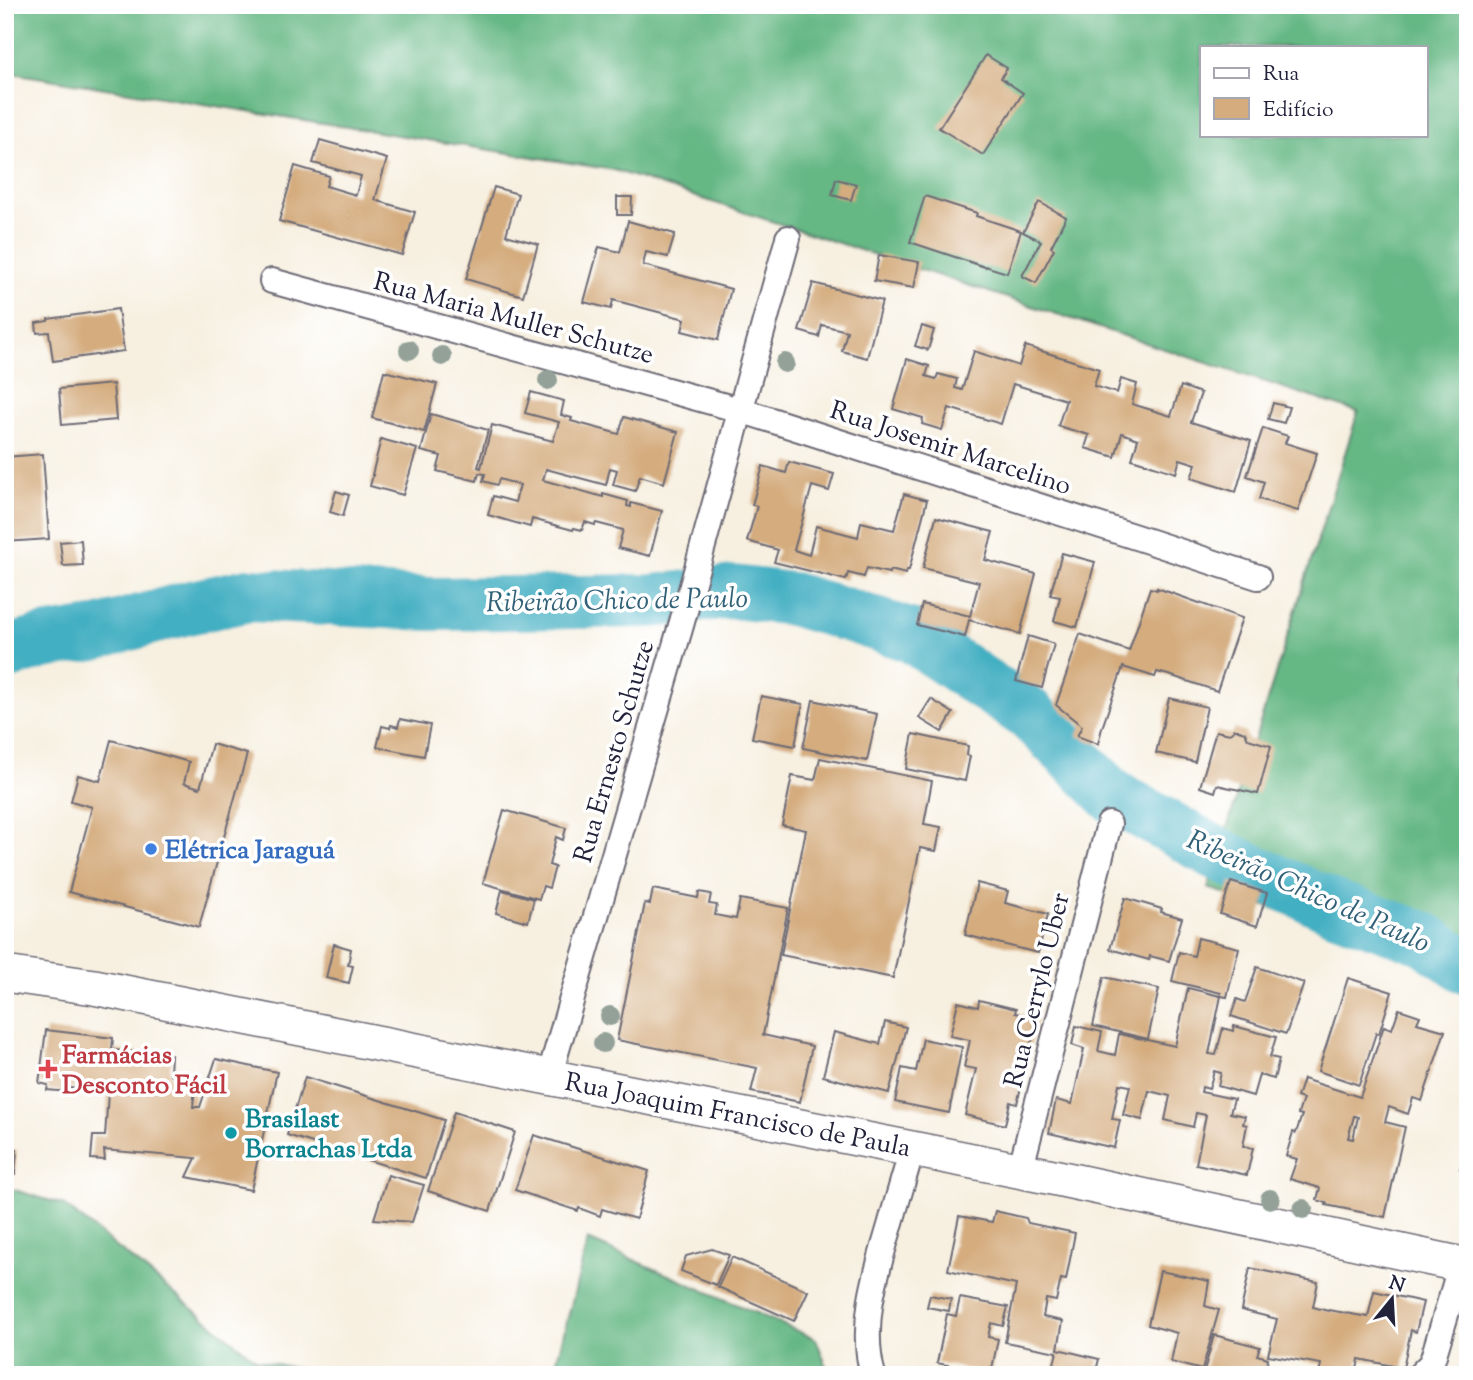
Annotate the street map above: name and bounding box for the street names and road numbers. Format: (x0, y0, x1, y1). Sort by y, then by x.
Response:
street label: Rua Maria Muller Schutze (369, 264, 658, 375)
street label: Rua Josemir Marcelino (825, 393, 1076, 506)
street label: Rua Ernesto Schutze (566, 636, 665, 867)
street label: Rua Cerrylo Uber (996, 889, 1081, 1092)
street label: Rua Joaquim Francisco de Paula (562, 1065, 914, 1168)

